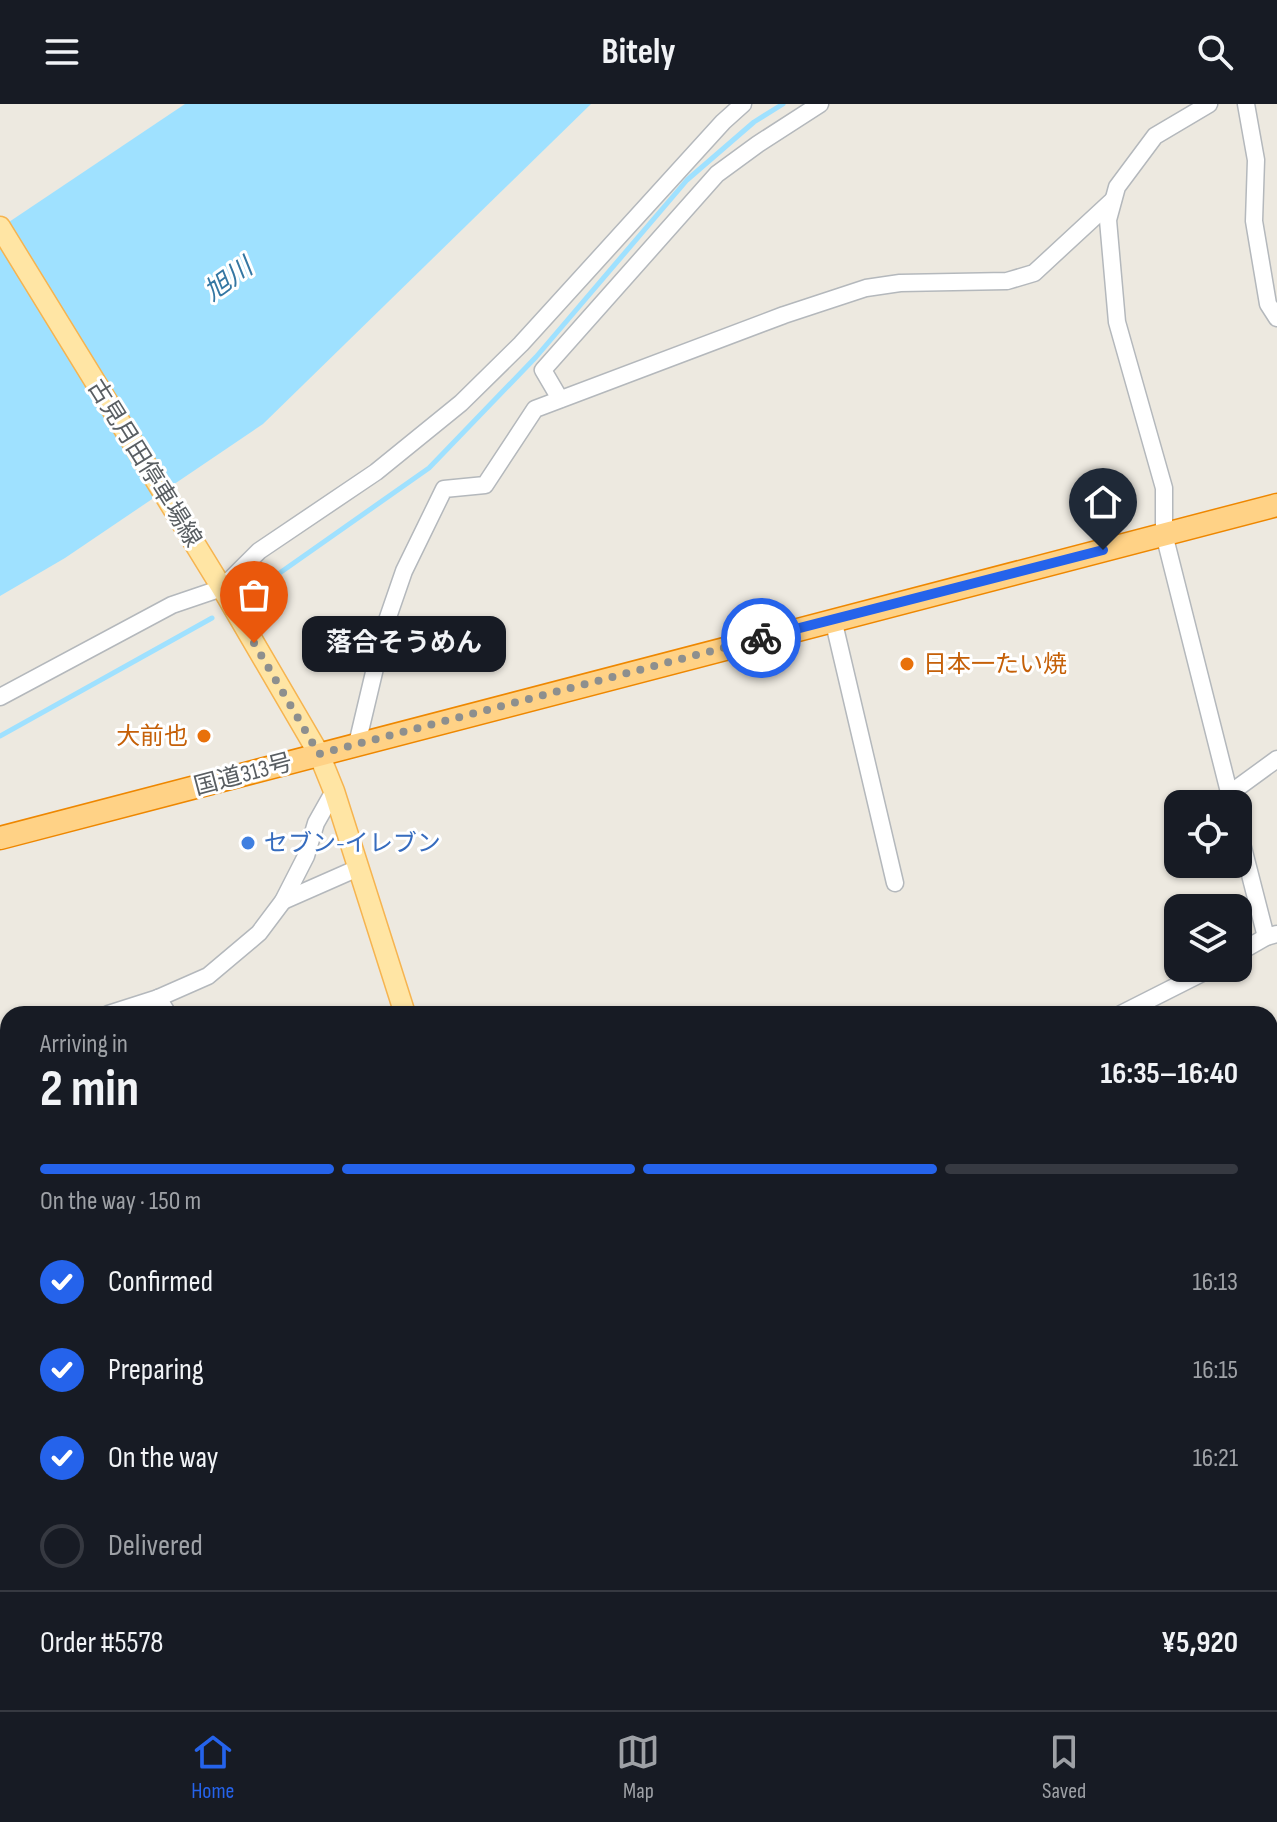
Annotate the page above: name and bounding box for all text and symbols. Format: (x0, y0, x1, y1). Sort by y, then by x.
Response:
icon: menu (40, 30, 84, 74)
icon: search (1193, 30, 1237, 74)
text: Bitely (602, 31, 675, 74)
water label: 旭川 (199, 251, 261, 308)
street label: 古見月田停車場線 (81, 374, 208, 552)
pin (1069, 468, 1137, 550)
icon: home (1081, 480, 1125, 524)
pin (220, 561, 288, 643)
icon: bag (232, 573, 276, 617)
courier (721, 598, 801, 678)
callout: 落合そうめん (302, 615, 506, 671)
icon: bike (739, 616, 783, 660)
text: 落合そうめん (326, 628, 482, 659)
place label: 日本一たい焼 (923, 650, 1067, 679)
marker: 日本一たい焼 (898, 655, 916, 673)
place label: 大前也 (116, 722, 188, 751)
marker: 大前也 (195, 727, 213, 745)
street label: 国道313号 (191, 747, 295, 801)
map controls (1164, 790, 1252, 982)
button: locate (1164, 790, 1252, 878)
place label: セブン-イレブン (264, 829, 441, 858)
marker: セブン-イレブン (239, 834, 257, 852)
button: layers (1164, 894, 1252, 982)
text: Arriving in (40, 1029, 128, 1060)
text: 16:35–16:40 (1101, 1056, 1238, 1092)
text: 2 min (40, 1058, 139, 1121)
text: On the way · 150 m (40, 1186, 201, 1217)
icon: check (40, 1260, 84, 1304)
text: Confirmed (108, 1264, 213, 1300)
text: 16:13 (1193, 1267, 1238, 1298)
icon: check (40, 1348, 84, 1392)
text: Preparing (108, 1352, 204, 1388)
text: 16:15 (1193, 1355, 1238, 1386)
icon: check (40, 1436, 84, 1480)
text: On the way (108, 1440, 218, 1476)
text: 16:21 (1193, 1443, 1238, 1474)
text: Delivered (108, 1528, 203, 1564)
text: Order #5578 (40, 1625, 163, 1661)
text: ¥5,920 (1161, 1625, 1238, 1661)
tab: Home (191, 1730, 235, 1805)
tab: Map (616, 1730, 660, 1805)
tab: Saved (1042, 1730, 1086, 1805)

